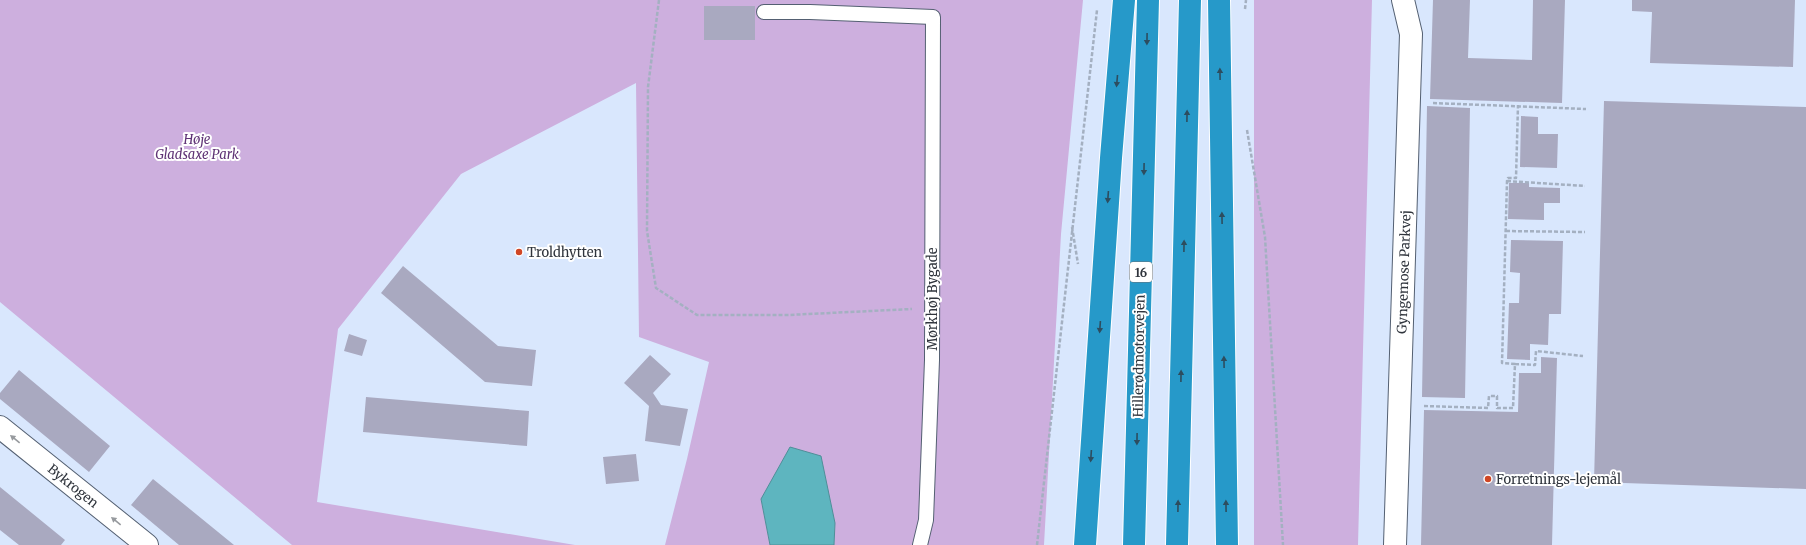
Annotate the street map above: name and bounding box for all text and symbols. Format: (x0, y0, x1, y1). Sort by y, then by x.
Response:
one-way arrow (1144, 33, 1150, 46)
one-way arrow (1217, 67, 1223, 80)
one-way arrow (1114, 75, 1121, 87)
one-way arrow (1184, 109, 1190, 122)
park label: Høje Gladsaxe Park (155, 131, 239, 163)
one-way arrow (1140, 163, 1147, 175)
one-way arrow (1105, 191, 1112, 203)
street label: Gyngemose Parkvej (1393, 210, 1415, 334)
one-way arrow (1219, 211, 1225, 224)
one-way arrow (1181, 239, 1187, 252)
place label: Troldhytten (527, 244, 602, 261)
marker: Troldhytten (514, 247, 524, 257)
street label: Mørkhøj Bygade (924, 247, 941, 350)
road number: 16 (1130, 262, 1152, 282)
street label: Hillerødmotorvejen (1129, 294, 1149, 418)
one-way arrow (1096, 321, 1103, 333)
one-way arrow (1221, 355, 1227, 368)
one-way arrow (1178, 369, 1184, 382)
one-way arrow (1134, 433, 1140, 446)
one-way arrow (10, 435, 20, 444)
one-way arrow (1088, 450, 1095, 462)
street label: Bykrogen (44, 460, 102, 512)
place label: Forretnings-lejemål (1496, 471, 1621, 488)
marker: Forretnings-lejemål (1483, 474, 1493, 484)
one-way arrow (1175, 499, 1181, 512)
one-way arrow (1223, 500, 1230, 512)
one-way arrow (111, 516, 122, 525)

